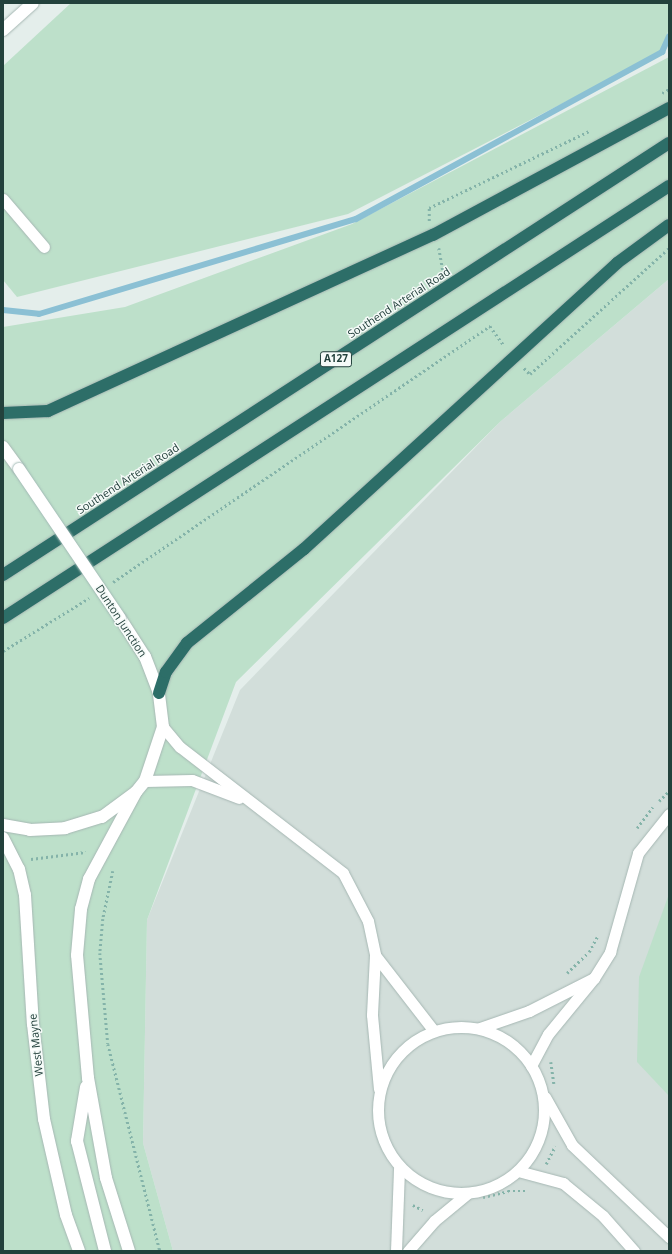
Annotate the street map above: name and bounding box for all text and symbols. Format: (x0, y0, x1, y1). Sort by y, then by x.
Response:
street label: Southend Arterial Road (345, 265, 453, 341)
road number: A127 (319, 351, 353, 367)
street label: Southend Arterial Road (74, 441, 182, 517)
street label: Dunton Junction (93, 582, 149, 660)
street label: West Mayne (26, 1013, 46, 1077)

